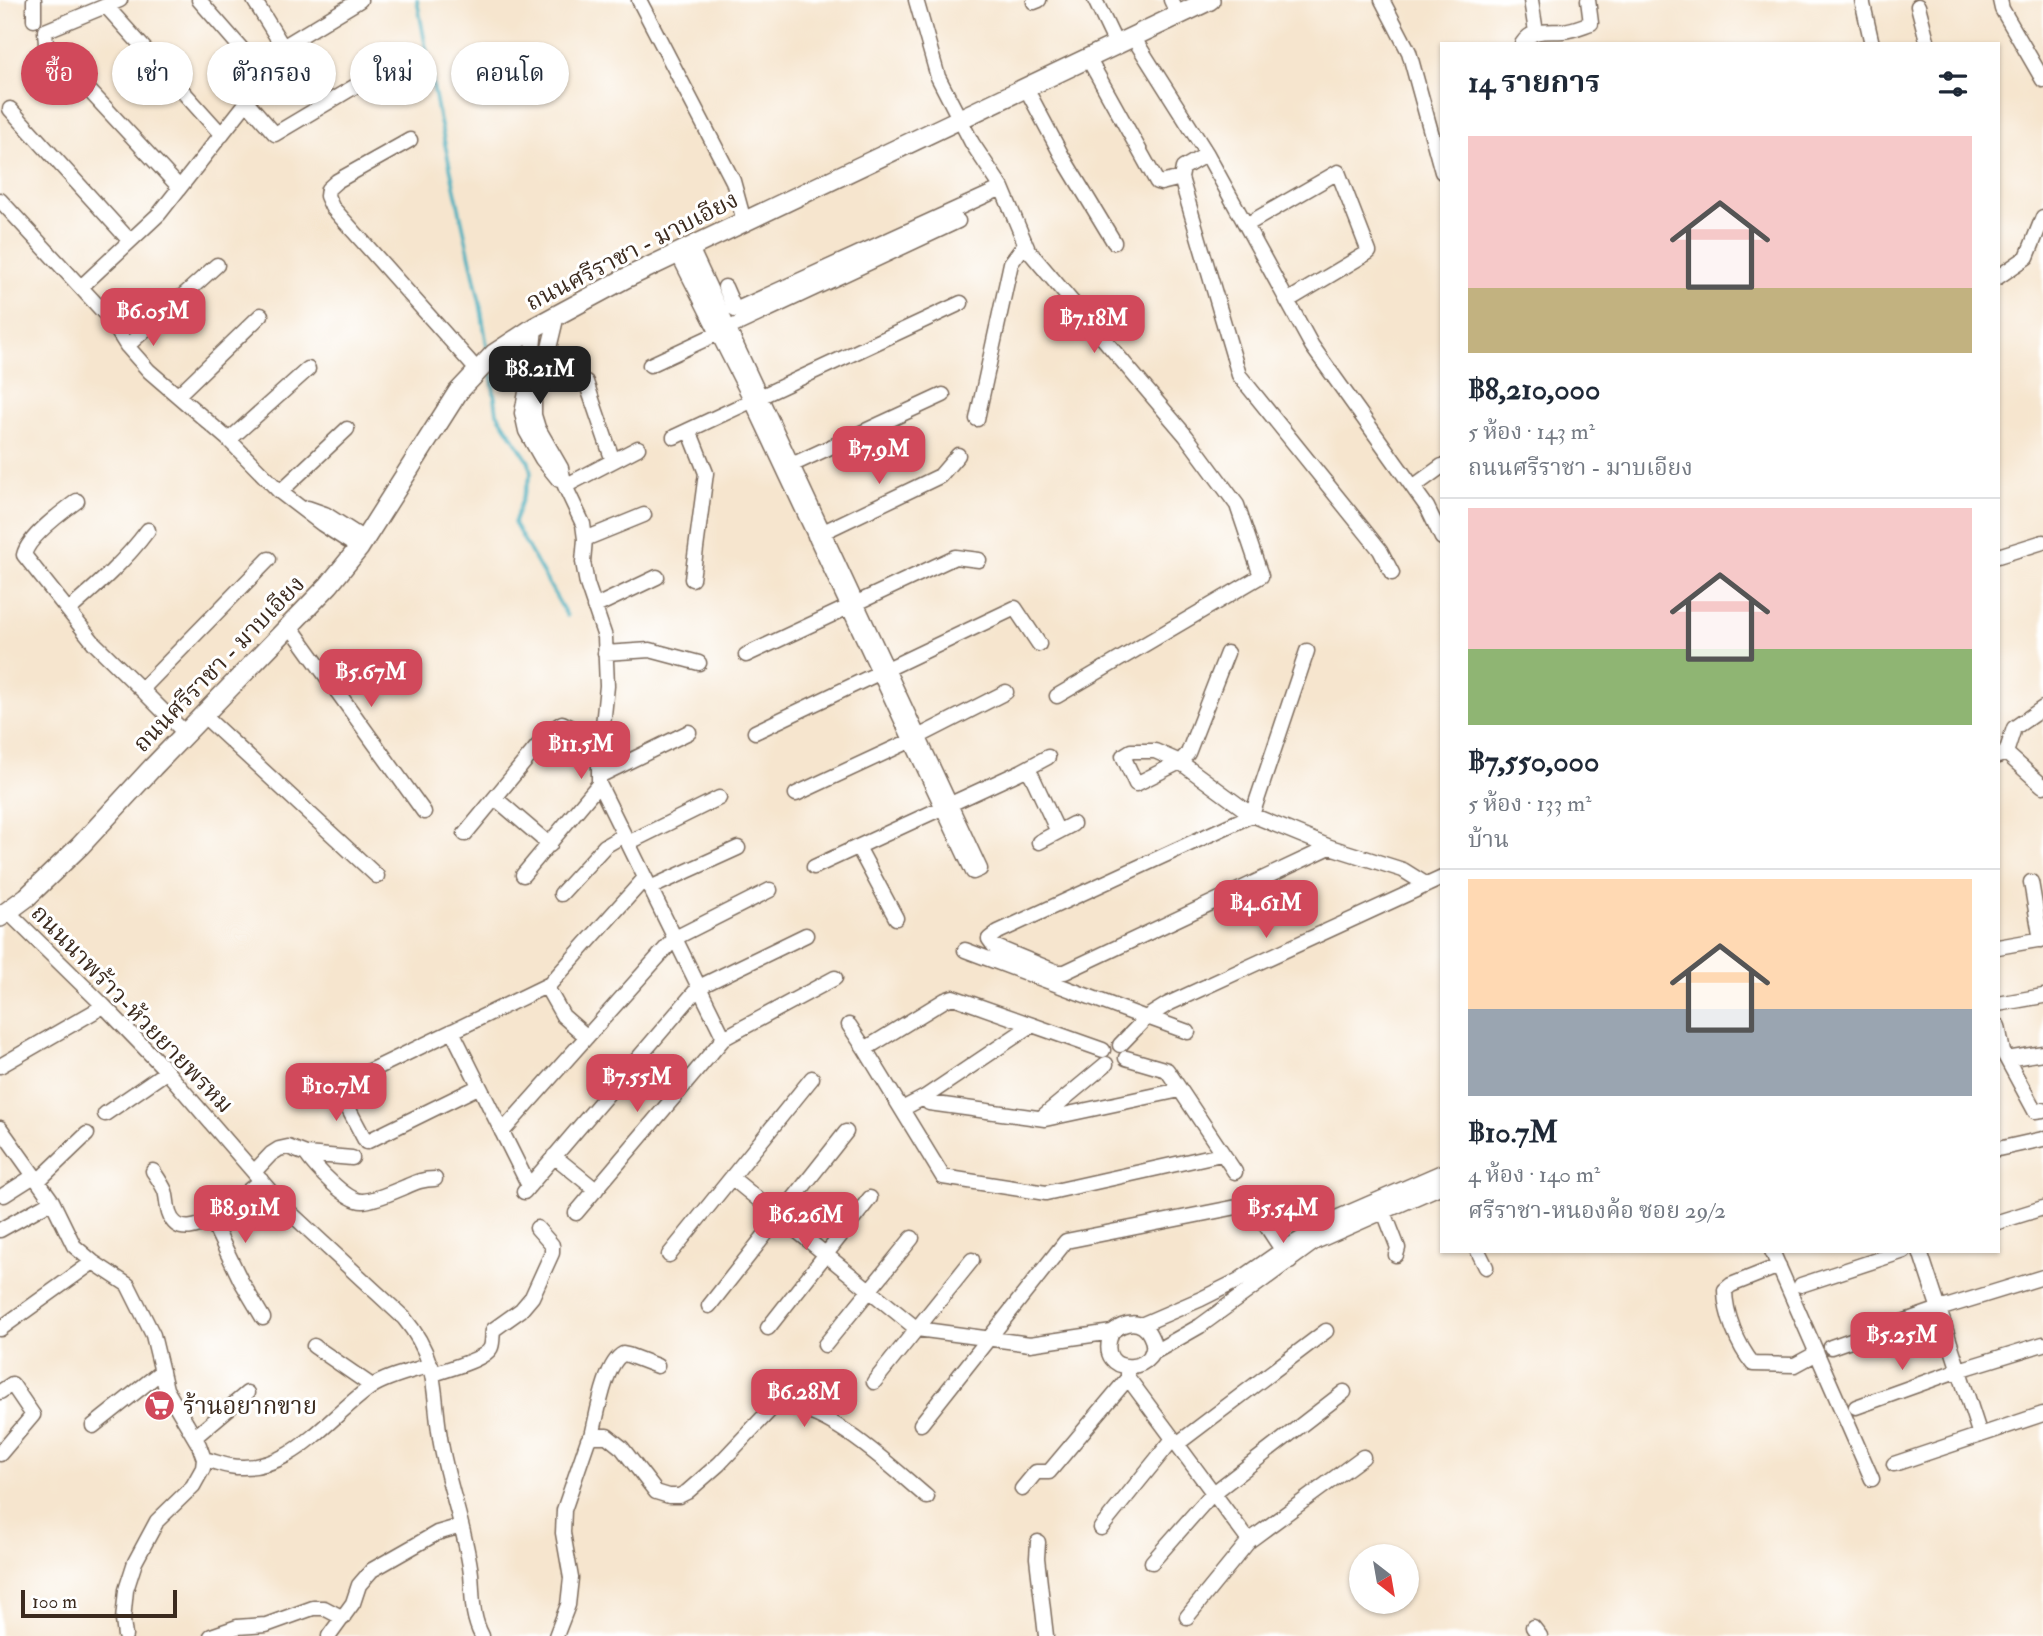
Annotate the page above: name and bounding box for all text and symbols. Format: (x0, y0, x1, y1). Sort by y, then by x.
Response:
chip: ซื้อ (21, 42, 98, 105)
chip: เช่า (112, 42, 193, 105)
chip: ตัวกรอง (207, 42, 336, 105)
chip: ใหม่ (350, 42, 437, 105)
chip: คอนโด (451, 42, 569, 105)
text: 14 รายการ (1468, 64, 1600, 101)
icon: filters (1934, 65, 1972, 103)
icon: home (1657, 182, 1783, 308)
street label: ถนนศรีราชา - มาบเอียง (520, 184, 744, 318)
pin: ฿6.05M (96, 288, 210, 348)
text: ฿6.05M (116, 296, 190, 325)
pin: ฿7.18M (1037, 296, 1151, 355)
text: ฿7.18M (1060, 303, 1128, 332)
pin: ฿8.21M (483, 346, 597, 406)
text: ฿8.21M (505, 354, 575, 383)
text: ฿8,210,000 (1468, 371, 1600, 408)
text: 5 ห้อง · 143 m² (1468, 417, 1595, 446)
pin: ฿7.9M (830, 426, 928, 486)
text: ฿7.9M (848, 434, 910, 463)
text: ถนนศรีราชา - มาบเอียง (1468, 453, 1693, 482)
icon: home (1657, 554, 1783, 680)
street label: ถนนศรีราชา - มาบเอียง (126, 569, 312, 759)
pin: ฿5.67M (314, 650, 428, 709)
text: ฿5.67M (335, 657, 407, 686)
pin: ฿11.5M (524, 722, 638, 781)
text: ฿11.5M (548, 729, 614, 758)
text: ฿7,550,000 (1468, 743, 1599, 780)
text: 5 ห้อง · 133 m² (1468, 789, 1591, 818)
text: บ้าน (1468, 825, 1509, 854)
pin: ฿4.61M (1209, 880, 1323, 940)
text: ฿4.61M (1230, 888, 1302, 917)
street label: ถนนนาพร้าว-ห้วยยายพรหม (24, 898, 240, 1120)
icon: home (1657, 925, 1783, 1051)
pin: ฿7.55M (580, 1054, 694, 1114)
text: ฿7.55M (602, 1062, 672, 1091)
pin: ฿10.7M (279, 1064, 393, 1123)
text: ฿10.7M (301, 1071, 371, 1100)
text: ฿10.7M (1468, 1114, 1558, 1151)
text: 4 ห้อง · 140 m² (1468, 1160, 1600, 1189)
pin: ฿8.91M (188, 1186, 302, 1245)
pin: ฿5.54M (1226, 1186, 1340, 1245)
pin: ฿6.26M (749, 1192, 863, 1252)
text: ฿8.91M (210, 1193, 280, 1222)
text: ฿5.54M (1248, 1193, 1318, 1222)
text: ศรีราชา-หนองค้อ ซอย 29/2 (1468, 1196, 1726, 1225)
text: ฿6.26M (769, 1200, 843, 1229)
pin: ฿5.25M (1845, 1312, 1959, 1372)
text: ฿5.25M (1867, 1320, 1938, 1349)
pin: ฿6.28M (747, 1370, 861, 1429)
text: ฿6.28M (767, 1377, 841, 1406)
supermarket icon: ร้านอยากขาย (143, 1389, 177, 1423)
place label: ร้านอยากขาย (183, 1391, 317, 1422)
north arrow (1349, 1544, 1419, 1614)
map controls (1349, 1544, 1419, 1614)
scale bar (21, 1587, 177, 1619)
text: 100 m (32, 1590, 77, 1614)

